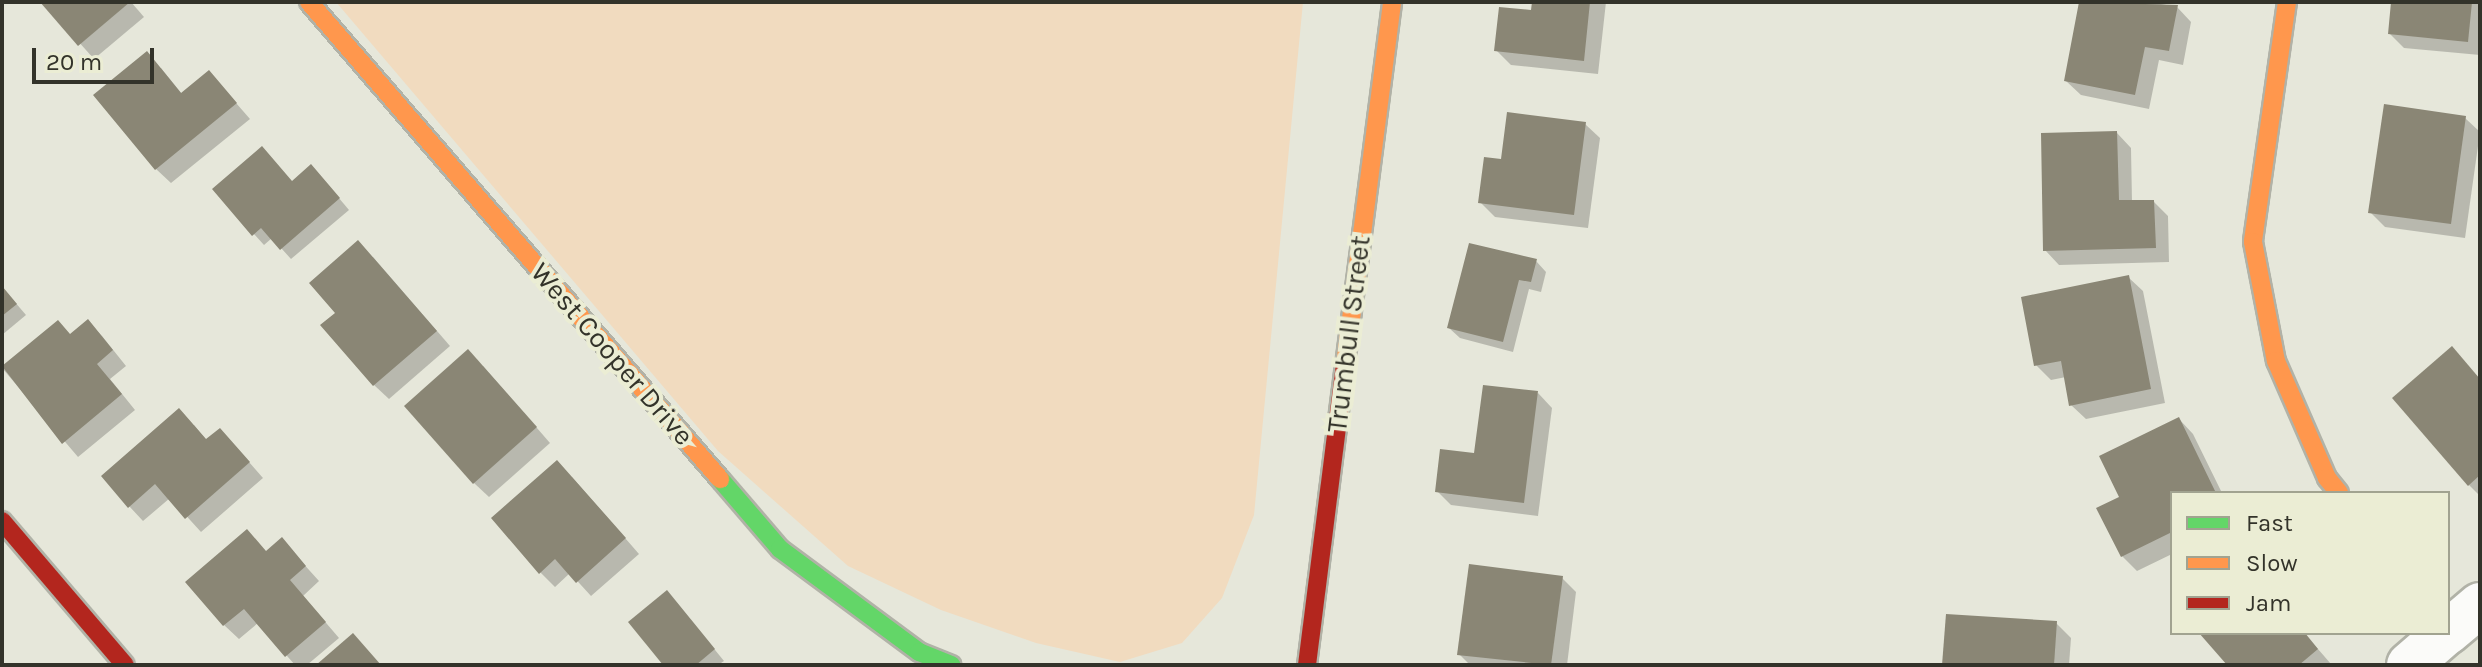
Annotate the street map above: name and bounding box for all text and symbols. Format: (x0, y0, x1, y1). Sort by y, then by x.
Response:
scale bar (36, 32, 158, 82)
text: 20 m (46, 48, 102, 76)
street label: Trumbull Street (1320, 234, 1378, 434)
street label: West Cooper Drive (524, 256, 700, 452)
legend (2170, 491, 2450, 635)
text: Fast (2246, 509, 2293, 537)
text: Slow (2246, 549, 2298, 577)
text: Jam (2246, 589, 2291, 617)

